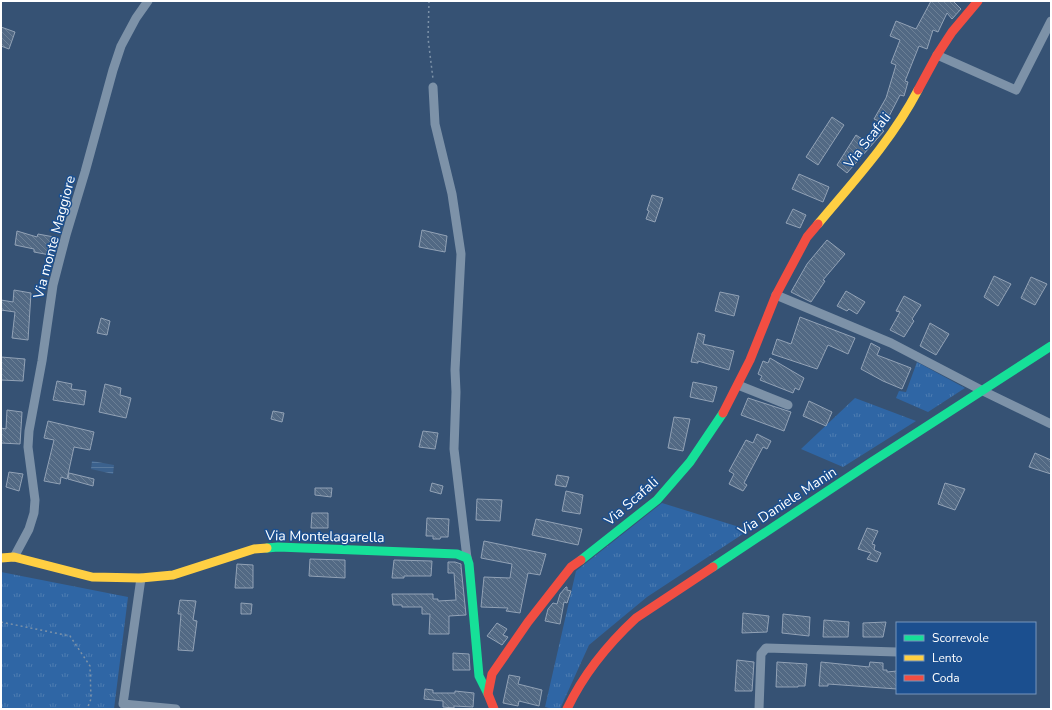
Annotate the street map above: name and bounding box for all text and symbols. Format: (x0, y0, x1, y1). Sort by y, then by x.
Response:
street label: Via Scafali (839, 109, 895, 173)
street label: Via monte Maggiore (29, 173, 80, 302)
street label: Via Daniele Manin (733, 462, 840, 541)
street label: Via Scafali (600, 473, 662, 531)
street label: Via Montelagarella (264, 526, 385, 547)
legend (896, 622, 1036, 694)
text: Scorrevole (932, 630, 989, 646)
text: Lento (932, 650, 963, 666)
text: Coda (932, 670, 960, 686)

